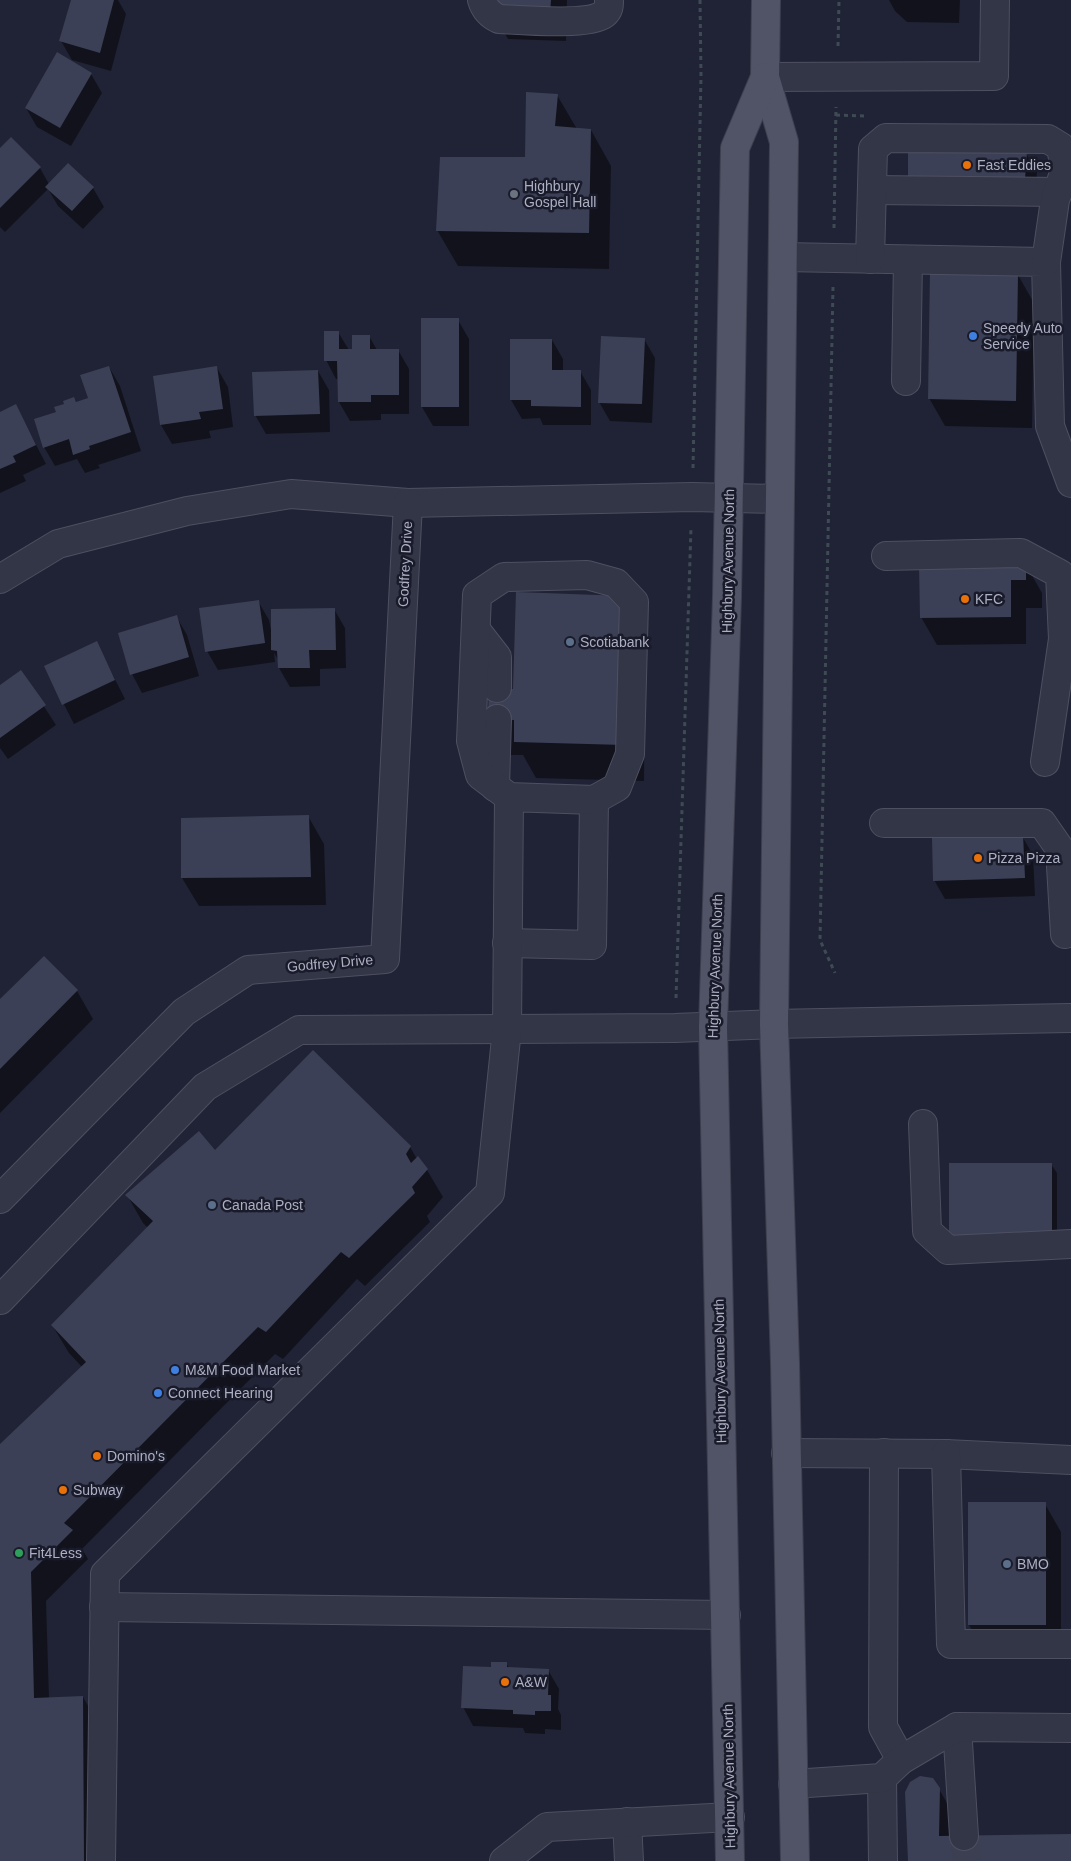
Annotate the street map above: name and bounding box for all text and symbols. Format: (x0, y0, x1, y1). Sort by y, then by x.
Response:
place label: Fast Eddies (977, 157, 1051, 173)
marker: Fast Eddies (961, 159, 973, 171)
place label: Highbury Gospel Hall (524, 178, 596, 210)
marker: Highbury Gospel Hall (508, 188, 520, 200)
place label: Speedy Auto Service (983, 320, 1063, 352)
marker: Speedy Auto Service (967, 330, 979, 342)
street label: Highbury Avenue North (719, 489, 737, 633)
street label: Godfrey Drive (395, 520, 415, 608)
place label: KFC (975, 591, 1003, 607)
marker: KFC (959, 593, 971, 605)
place label: Scotiabank (580, 634, 650, 650)
marker: Scotiabank (564, 636, 576, 648)
place label: Pizza Pizza (988, 850, 1061, 866)
marker: Pizza Pizza (972, 852, 984, 864)
street label: Highbury Avenue North (704, 894, 726, 1038)
street label: Godfrey Drive (286, 951, 374, 975)
place label: Canada Post (222, 1197, 303, 1213)
marker: Canada Post (206, 1199, 218, 1211)
street label: Highbury Avenue North (711, 1299, 729, 1443)
place label: M&M Food Market (185, 1362, 300, 1378)
marker: M&M Food Market (169, 1364, 181, 1376)
place label: Connect Hearing (168, 1385, 273, 1401)
marker: Connect Hearing (152, 1387, 164, 1399)
place label: Domino's (107, 1448, 165, 1464)
marker: Domino's (91, 1450, 103, 1462)
place label: Subway (73, 1482, 123, 1498)
marker: Subway (57, 1484, 69, 1496)
place label: Fit4Less (29, 1545, 82, 1561)
marker: Fit4Less (13, 1547, 25, 1559)
place label: BMO (1017, 1556, 1049, 1572)
marker: BMO (1001, 1558, 1013, 1570)
place label: A&W (515, 1674, 548, 1690)
marker: A&W (499, 1676, 511, 1688)
street label: Highbury Avenue North (720, 1704, 738, 1848)

